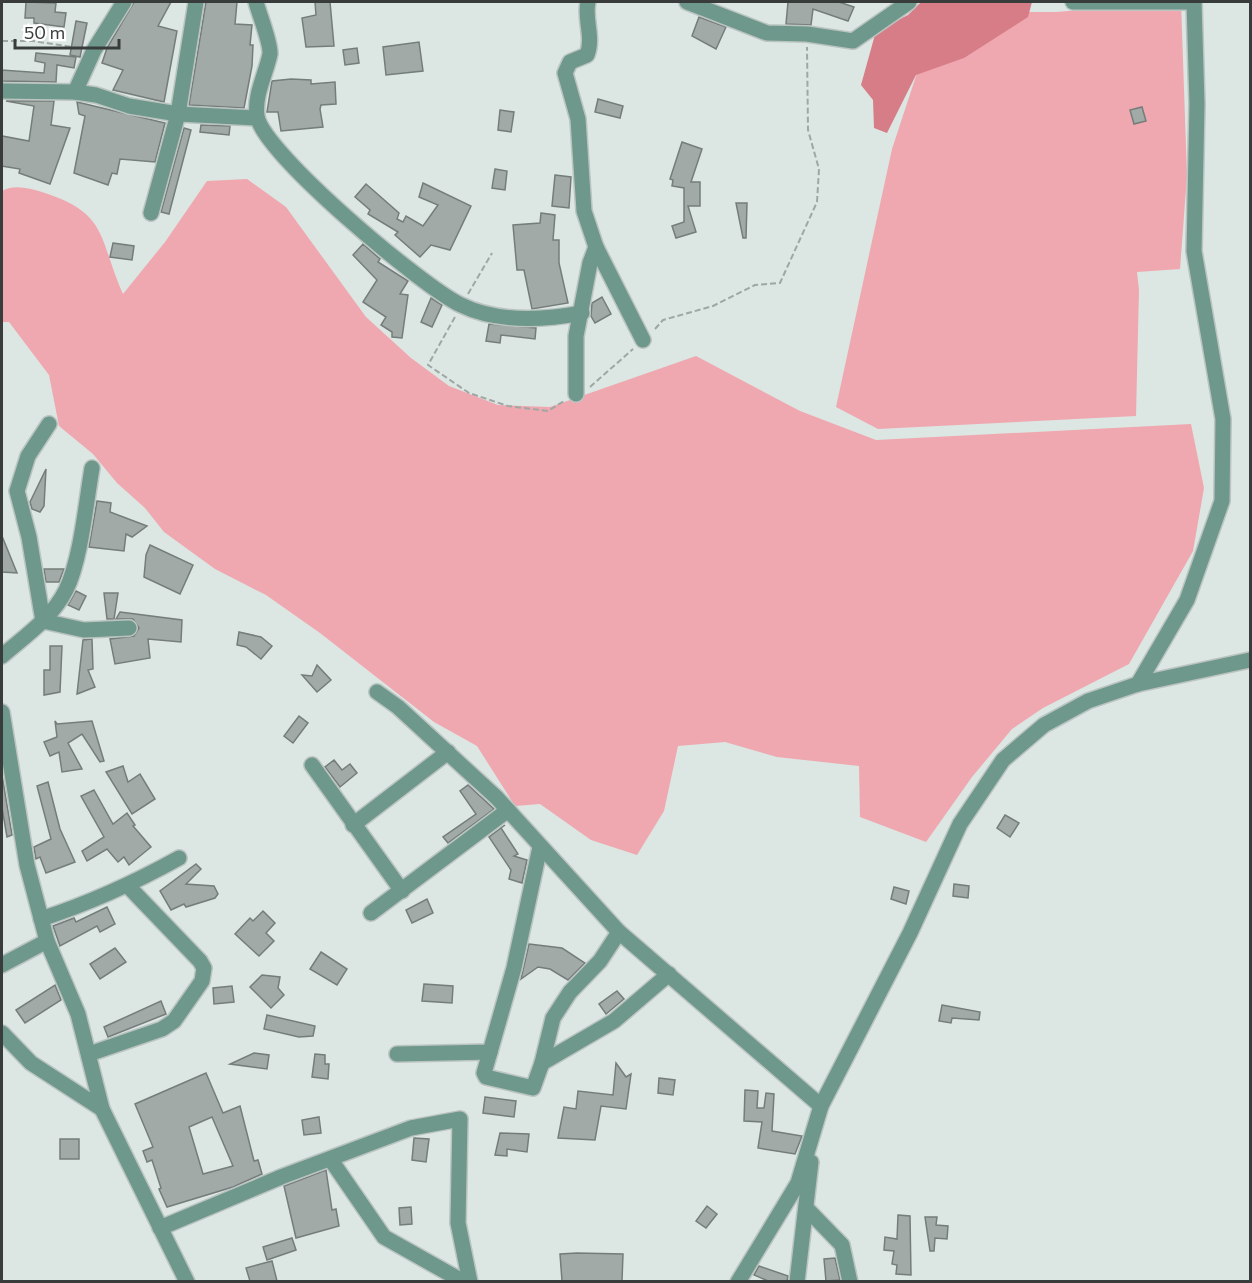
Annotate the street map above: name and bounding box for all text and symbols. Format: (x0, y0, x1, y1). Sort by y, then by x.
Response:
scale bar (15, 12, 118, 50)
text: 50 m (24, 21, 65, 43)

